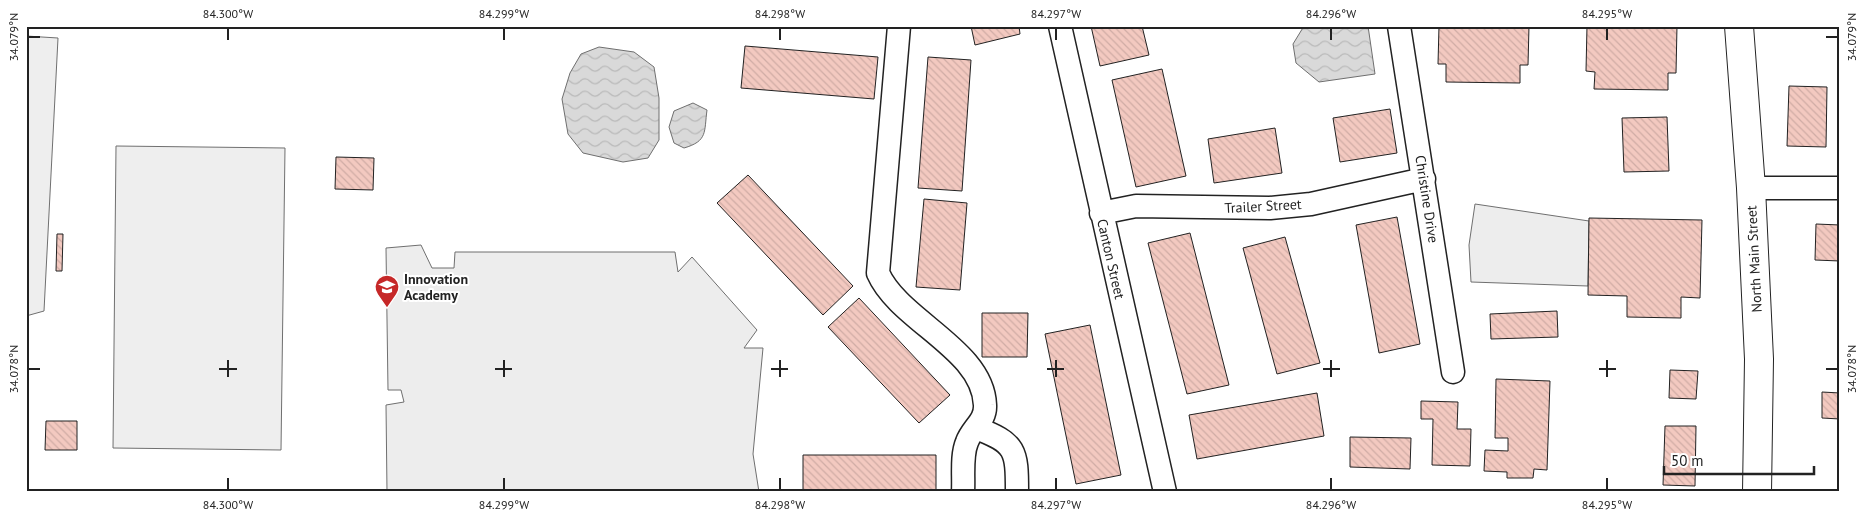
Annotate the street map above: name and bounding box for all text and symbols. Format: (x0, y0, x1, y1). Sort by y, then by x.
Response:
text: 84.300°W (203, 6, 253, 21)
text: 84.299°W (479, 6, 529, 21)
text: 84.298°W (755, 6, 805, 21)
text: 84.297°W (1031, 6, 1081, 21)
text: 84.296°W (1306, 6, 1356, 21)
text: 84.295°W (1582, 6, 1632, 21)
text: 34.079°N (6, 13, 21, 61)
text: 34.079°N (1844, 13, 1859, 61)
street label: Christine Drive (1411, 154, 1443, 244)
street label: Trailer Street (1224, 195, 1302, 217)
street label: North Main Street (1742, 205, 1766, 313)
street label: Canton Street (1093, 217, 1129, 301)
place label: Innovation Academy (404, 270, 468, 304)
school or university icon: Innovation Academy (374, 274, 400, 308)
text: 34.078°N (6, 345, 21, 393)
text: 34.078°N (1844, 345, 1859, 393)
scale bar (1664, 443, 1814, 475)
text: 50 m (1671, 451, 1704, 470)
text: 84.300°W (203, 497, 253, 512)
text: 84.299°W (479, 497, 529, 512)
text: 84.298°W (755, 497, 805, 512)
text: 84.297°W (1031, 497, 1081, 512)
text: 84.296°W (1306, 497, 1356, 512)
text: 84.295°W (1582, 497, 1632, 512)

